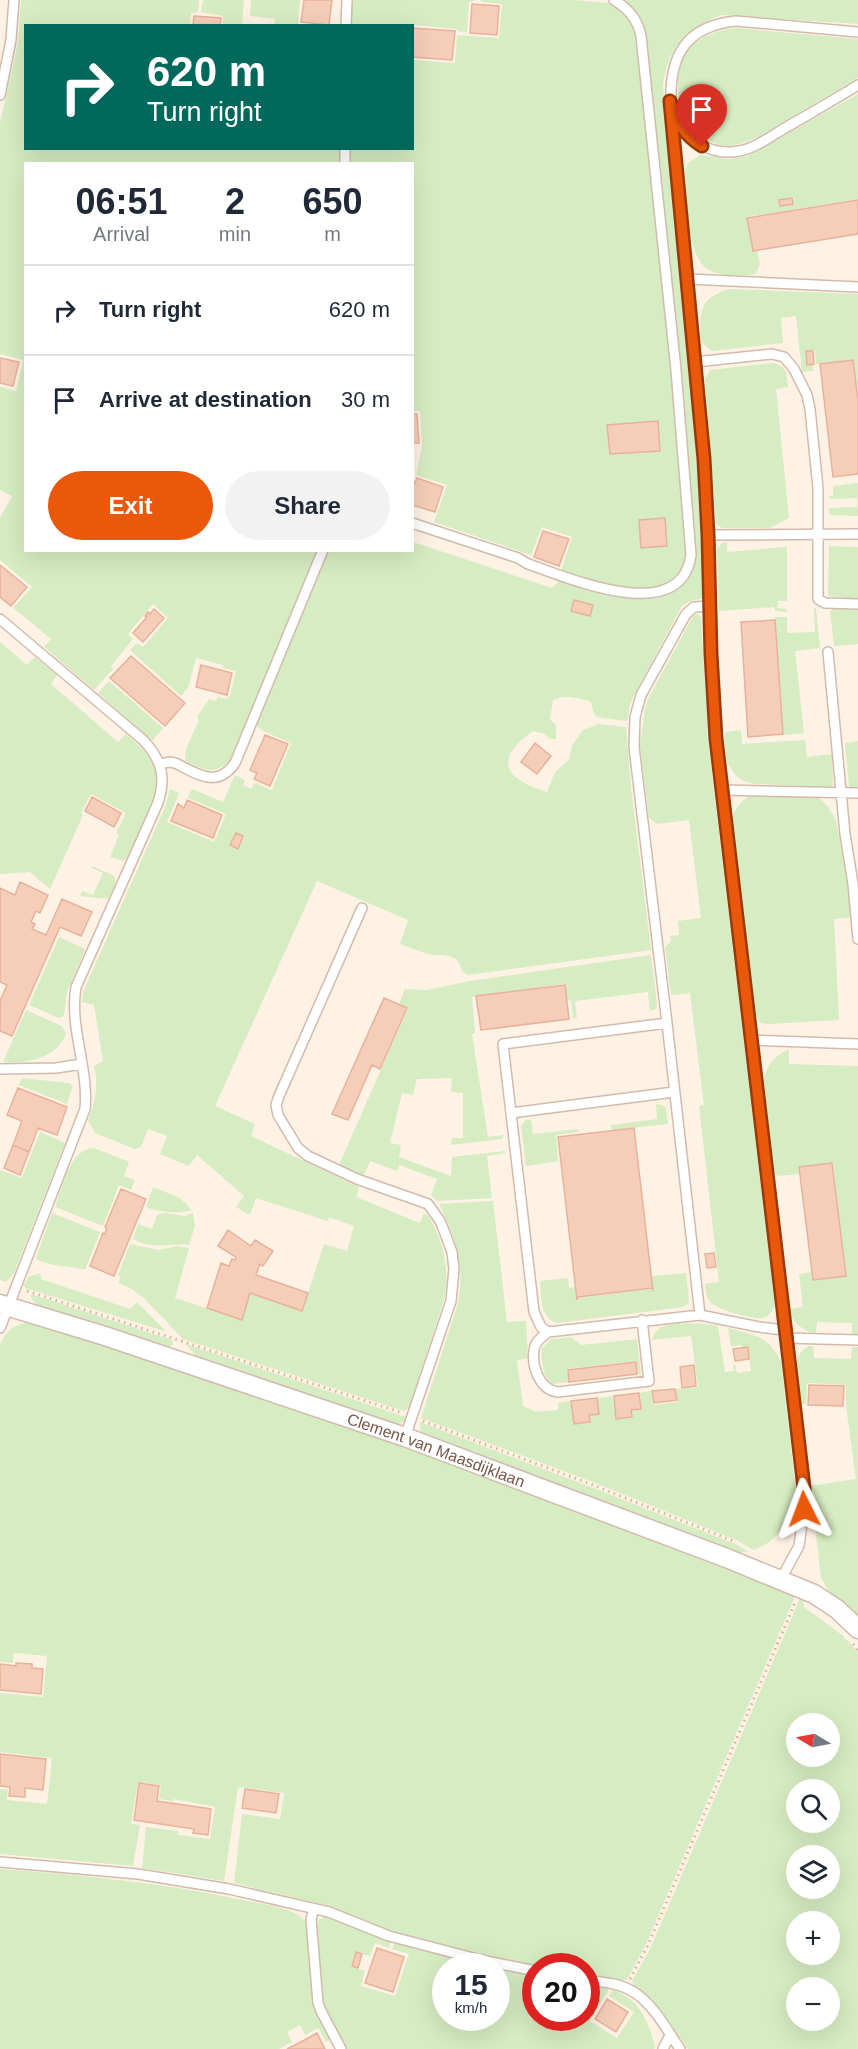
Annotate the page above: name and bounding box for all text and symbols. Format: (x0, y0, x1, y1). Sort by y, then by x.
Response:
icon: right (48, 48, 126, 126)
text: 620 m (147, 48, 266, 95)
pin (676, 84, 727, 146)
icon: arrive (685, 93, 718, 126)
text: Turn right (147, 97, 262, 127)
text: 06:51 (75, 181, 167, 222)
text: 2 (225, 181, 245, 222)
text: 650 (302, 181, 363, 222)
text: Arrival (93, 223, 150, 245)
text: min (219, 223, 251, 245)
text: m (324, 223, 341, 245)
icon: right (48, 294, 81, 327)
text: Turn right (99, 297, 201, 322)
text: 620 m (329, 297, 390, 322)
icon: arrive (48, 384, 81, 417)
text: Arrive at destination (99, 387, 312, 412)
text: 30 m (341, 387, 390, 412)
button: Exit (48, 471, 213, 540)
button: Share (225, 471, 390, 540)
street label: Clement van Maasdijklaan (345, 1410, 527, 1490)
position arrow (772, 1477, 836, 1541)
north arrow (786, 1713, 840, 1767)
map controls (786, 1713, 840, 2031)
button: search (786, 1779, 840, 1833)
button: layers (786, 1845, 840, 1899)
button: + (786, 1911, 840, 1965)
speed limit sign: 20 (522, 1953, 600, 2031)
text: 15 (454, 1968, 488, 2001)
button: − (786, 1977, 840, 2031)
text: km/h (455, 1999, 487, 2016)

